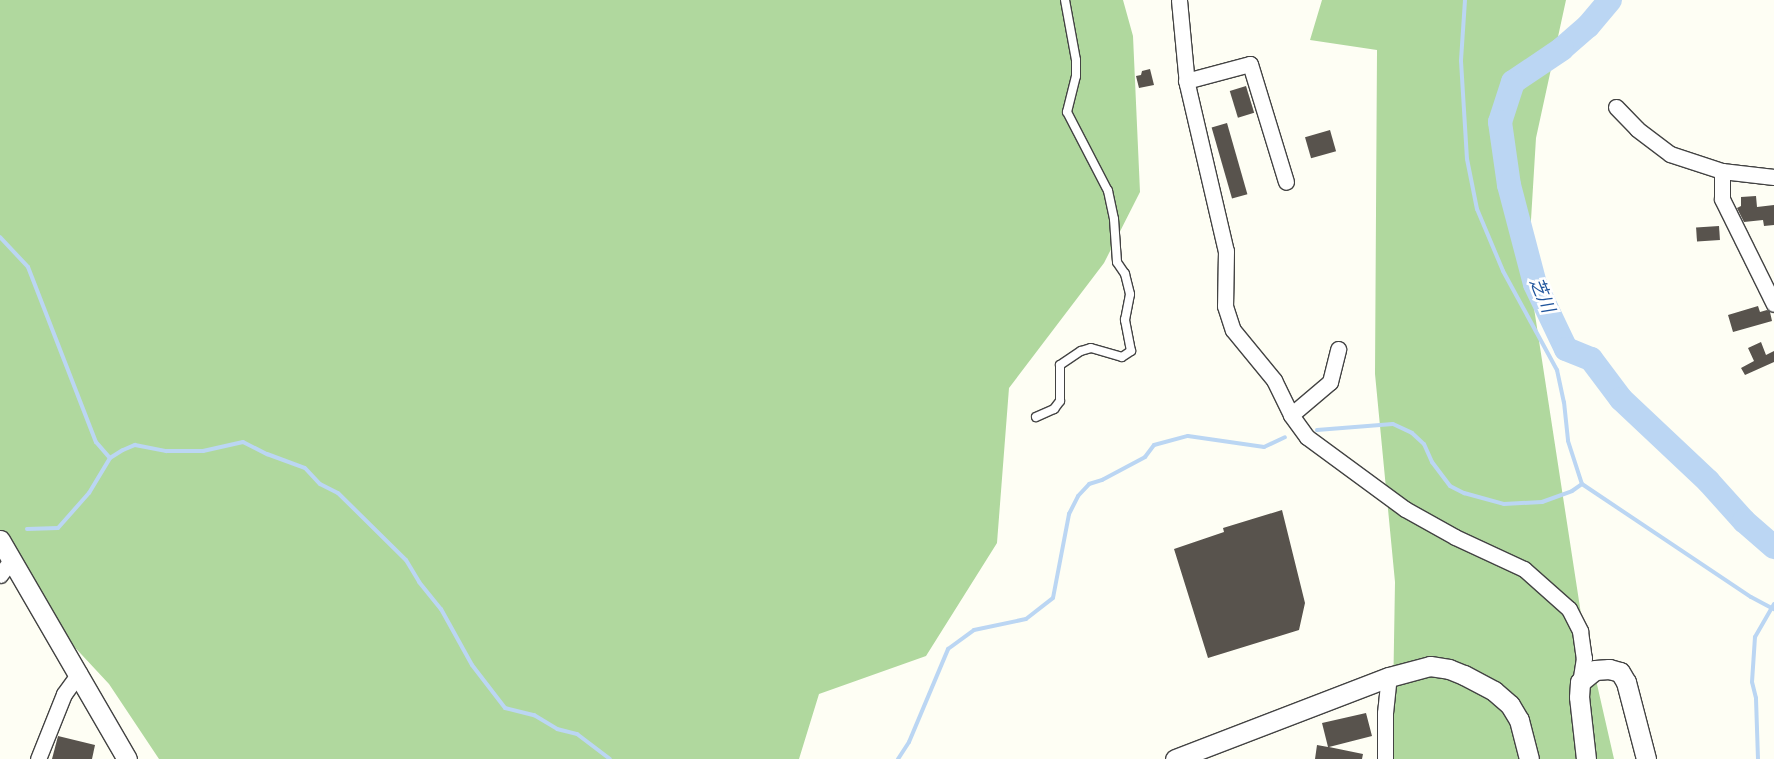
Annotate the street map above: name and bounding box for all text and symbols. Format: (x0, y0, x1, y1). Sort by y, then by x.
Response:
water label: 芝川 (1525, 274, 1559, 316)

